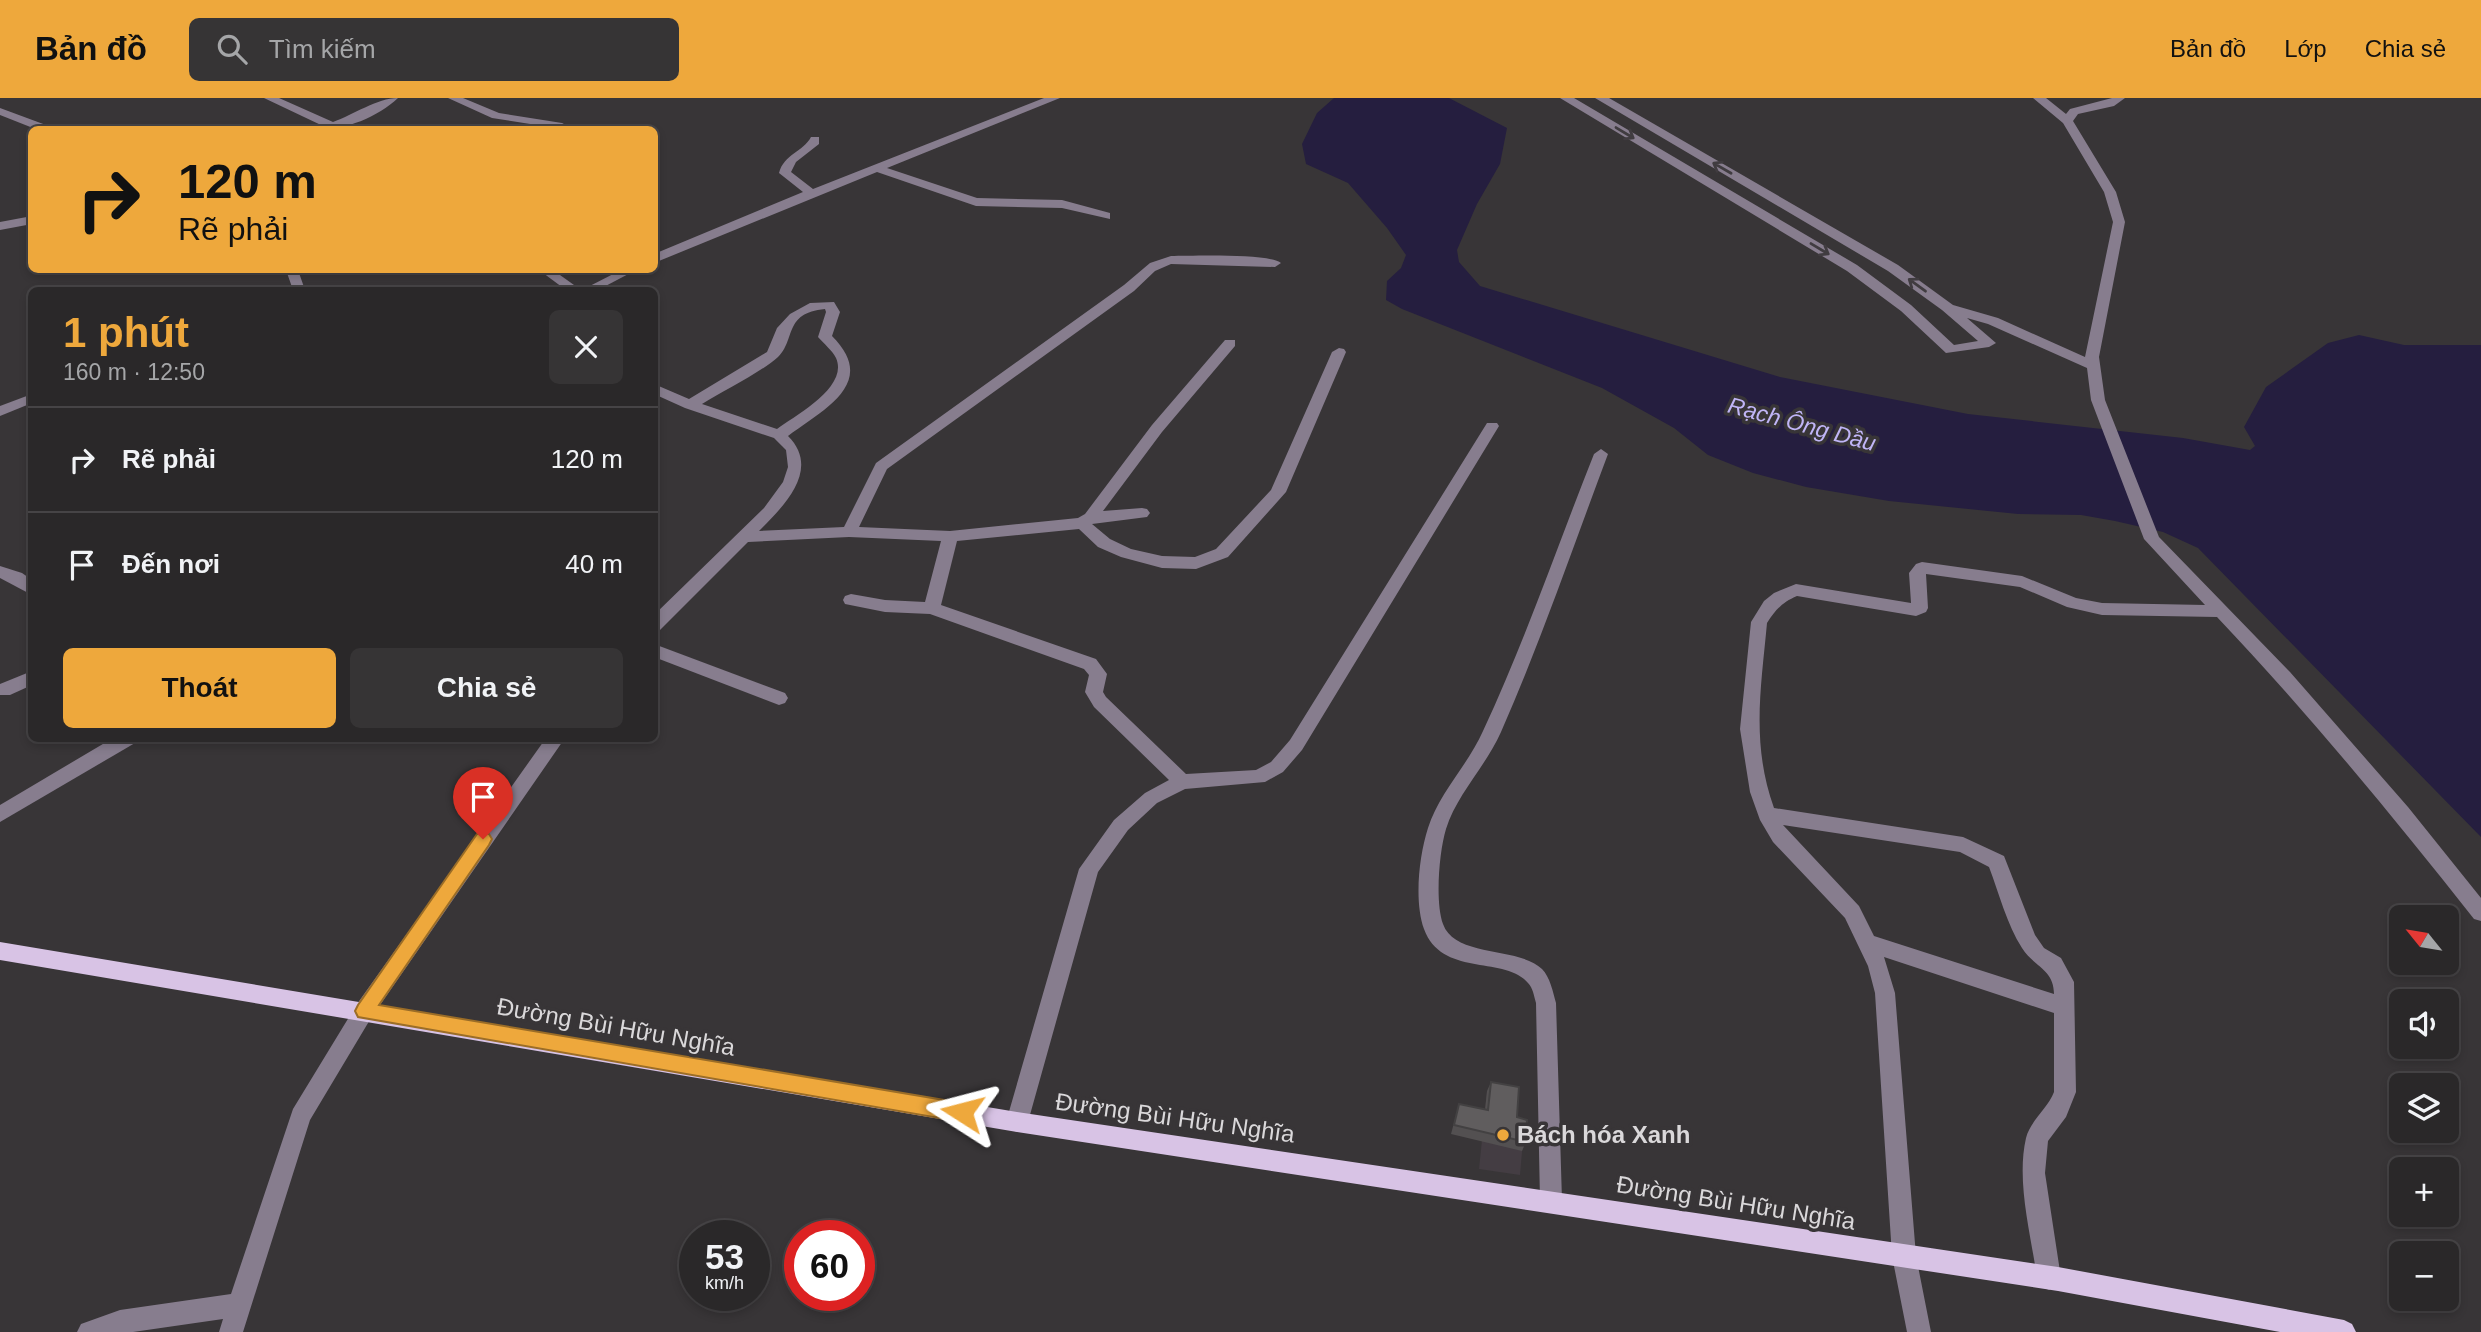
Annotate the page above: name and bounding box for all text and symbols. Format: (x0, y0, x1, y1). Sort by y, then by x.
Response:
search box (189, 18, 679, 81)
text: Bản đồ (35, 30, 147, 67)
icon: search (213, 30, 251, 68)
text: Tìm kiếm (269, 34, 376, 64)
text: Bản đồ (2170, 35, 2246, 62)
text: Lớp (2284, 35, 2327, 62)
text: Chia sẻ (2365, 35, 2446, 62)
one-way arrow (1614, 126, 1634, 140)
icon: right (63, 154, 154, 245)
text: 120 m (178, 154, 317, 208)
one-way arrow (1712, 161, 1732, 175)
text: Rẽ phải (178, 211, 288, 247)
one-way arrow (1810, 242, 1830, 256)
one-way arrow (1908, 278, 1927, 293)
text: 1 phút (63, 309, 189, 356)
button: close (549, 310, 623, 384)
text: 160 m · 12:50 (63, 359, 205, 385)
water label: Rạch Ông Dầu (1725, 391, 1879, 456)
icon: right (63, 441, 101, 479)
text: Rẽ phải (122, 444, 216, 474)
text: 120 m (551, 444, 623, 474)
icon: arrive (63, 546, 101, 584)
text: Đến nơi (122, 549, 220, 579)
text: 40 m (565, 549, 623, 579)
button: Thoát (63, 648, 336, 728)
button: Chia sẻ (350, 648, 623, 728)
pin (453, 767, 513, 839)
icon: arrive (464, 778, 502, 816)
north arrow (2389, 905, 2459, 975)
map controls (2389, 905, 2459, 1311)
button: sound (2389, 989, 2459, 1059)
street label: Đường Bùi Hữu Nghĩa (495, 992, 738, 1061)
button: layers (2389, 1073, 2459, 1143)
position arrow (925, 1075, 999, 1149)
street label: Đường Bùi Hữu Nghĩa (1054, 1087, 1297, 1148)
place label: Bách hóa Xanh (1517, 1121, 1690, 1148)
marker: Bách hóa Xanh (1495, 1127, 1511, 1143)
button: + (2389, 1157, 2459, 1227)
street label: Đường Bùi Hữu Nghĩa (1615, 1170, 1858, 1235)
speed limit sign: 60 (784, 1220, 875, 1311)
text: 53 (705, 1237, 744, 1276)
button: − (2389, 1241, 2459, 1311)
text: km/h (705, 1273, 744, 1293)

